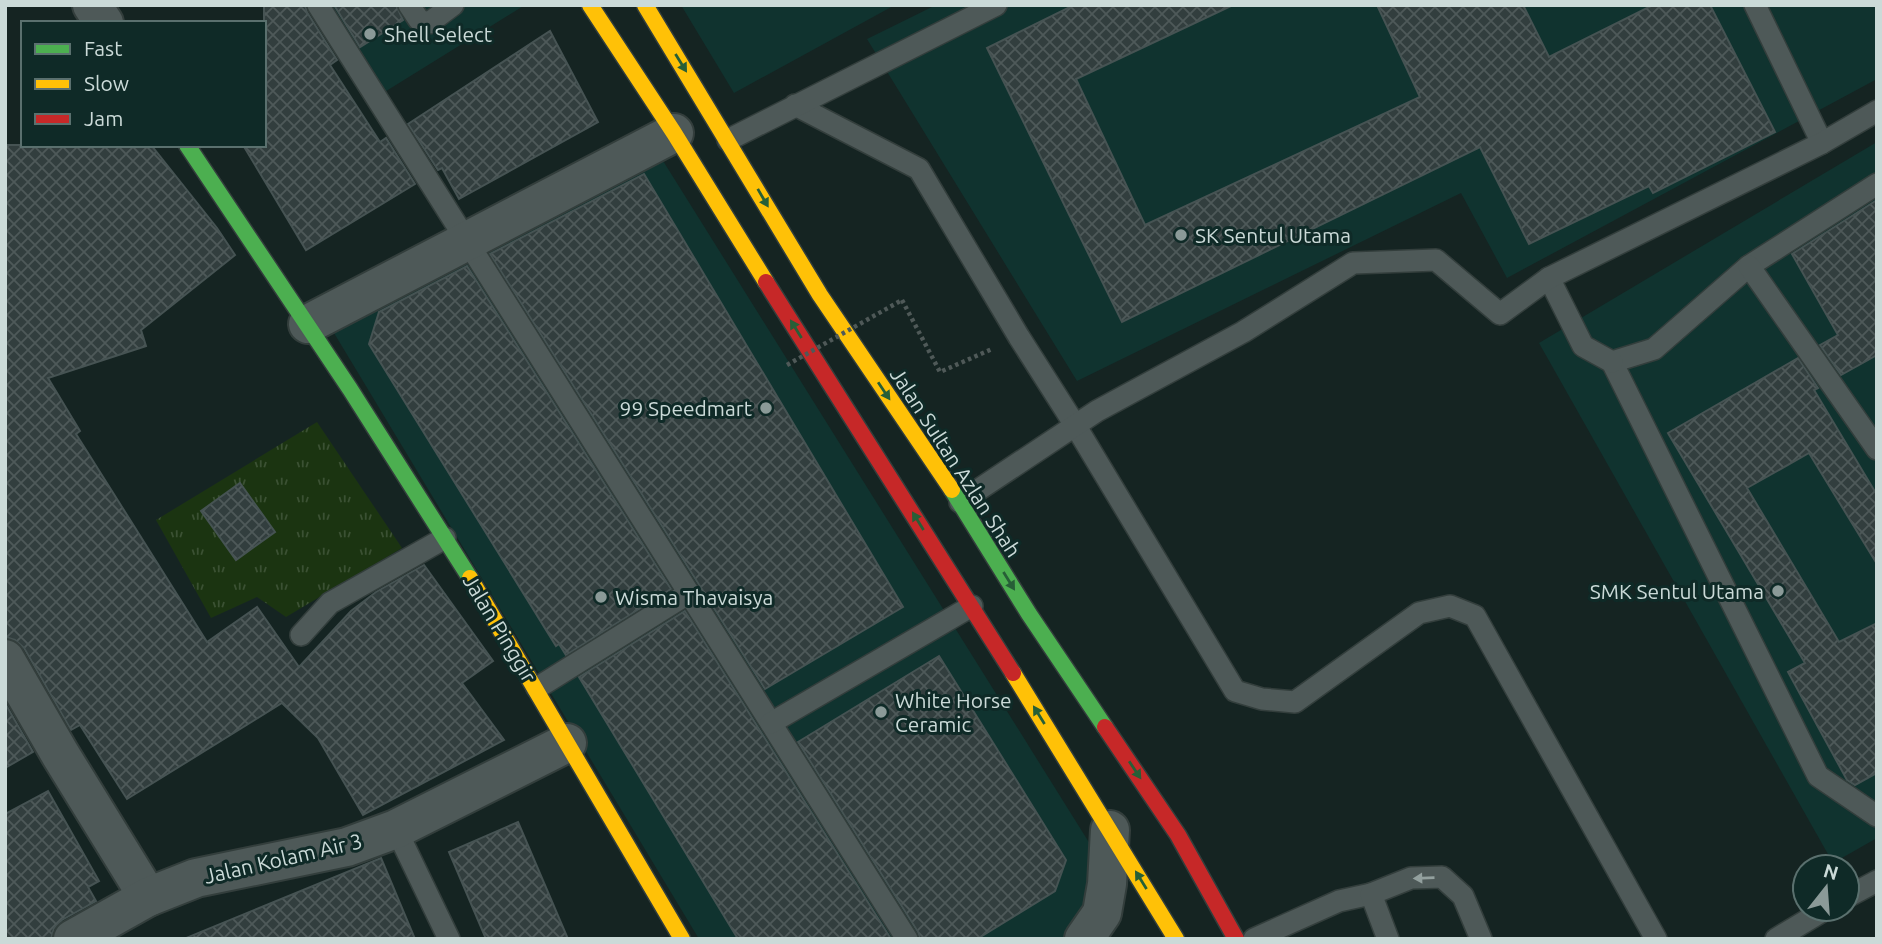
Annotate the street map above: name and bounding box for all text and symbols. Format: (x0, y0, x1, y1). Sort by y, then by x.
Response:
legend (21, 21, 266, 147)
place label: Shell Select (384, 22, 492, 46)
marker: Shell Select (362, 26, 378, 42)
text: Fast (84, 36, 122, 60)
one-way arrow (675, 54, 688, 73)
text: Slow (84, 71, 129, 95)
text: Jam (84, 106, 123, 130)
one-way arrow (757, 189, 769, 208)
place label: SK Sentul Utama (1195, 223, 1351, 247)
marker: SK Sentul Utama (1173, 227, 1189, 243)
one-way arrow (790, 320, 803, 339)
street label: Jalan Sultan Azlan Shah (886, 363, 1026, 561)
one-way arrow (877, 382, 891, 400)
place label: 99 Speedmart (620, 396, 752, 420)
marker: 99 Speedmart (758, 400, 774, 416)
one-way arrow (912, 512, 925, 531)
street label: Jalan Pinggir (459, 570, 541, 686)
one-way arrow (1002, 572, 1015, 591)
place label: SMK Sentul Utama (1590, 579, 1764, 603)
marker: SMK Sentul Utama (1770, 583, 1786, 599)
place label: Wisma Thavaisya (615, 585, 773, 609)
marker: Wisma Thavaisya (593, 589, 609, 605)
place label: White Horse Ceramic (895, 688, 1012, 736)
marker: White Horse Ceramic (873, 704, 889, 720)
one-way arrow (1032, 705, 1045, 724)
one-way arrow (1128, 761, 1141, 780)
street label: Jalan Kolam Air 3 (202, 828, 364, 888)
north arrow (1791, 853, 1861, 923)
text: N (1821, 859, 1841, 884)
one-way arrow (1135, 870, 1148, 890)
one-way arrow (1413, 872, 1435, 883)

